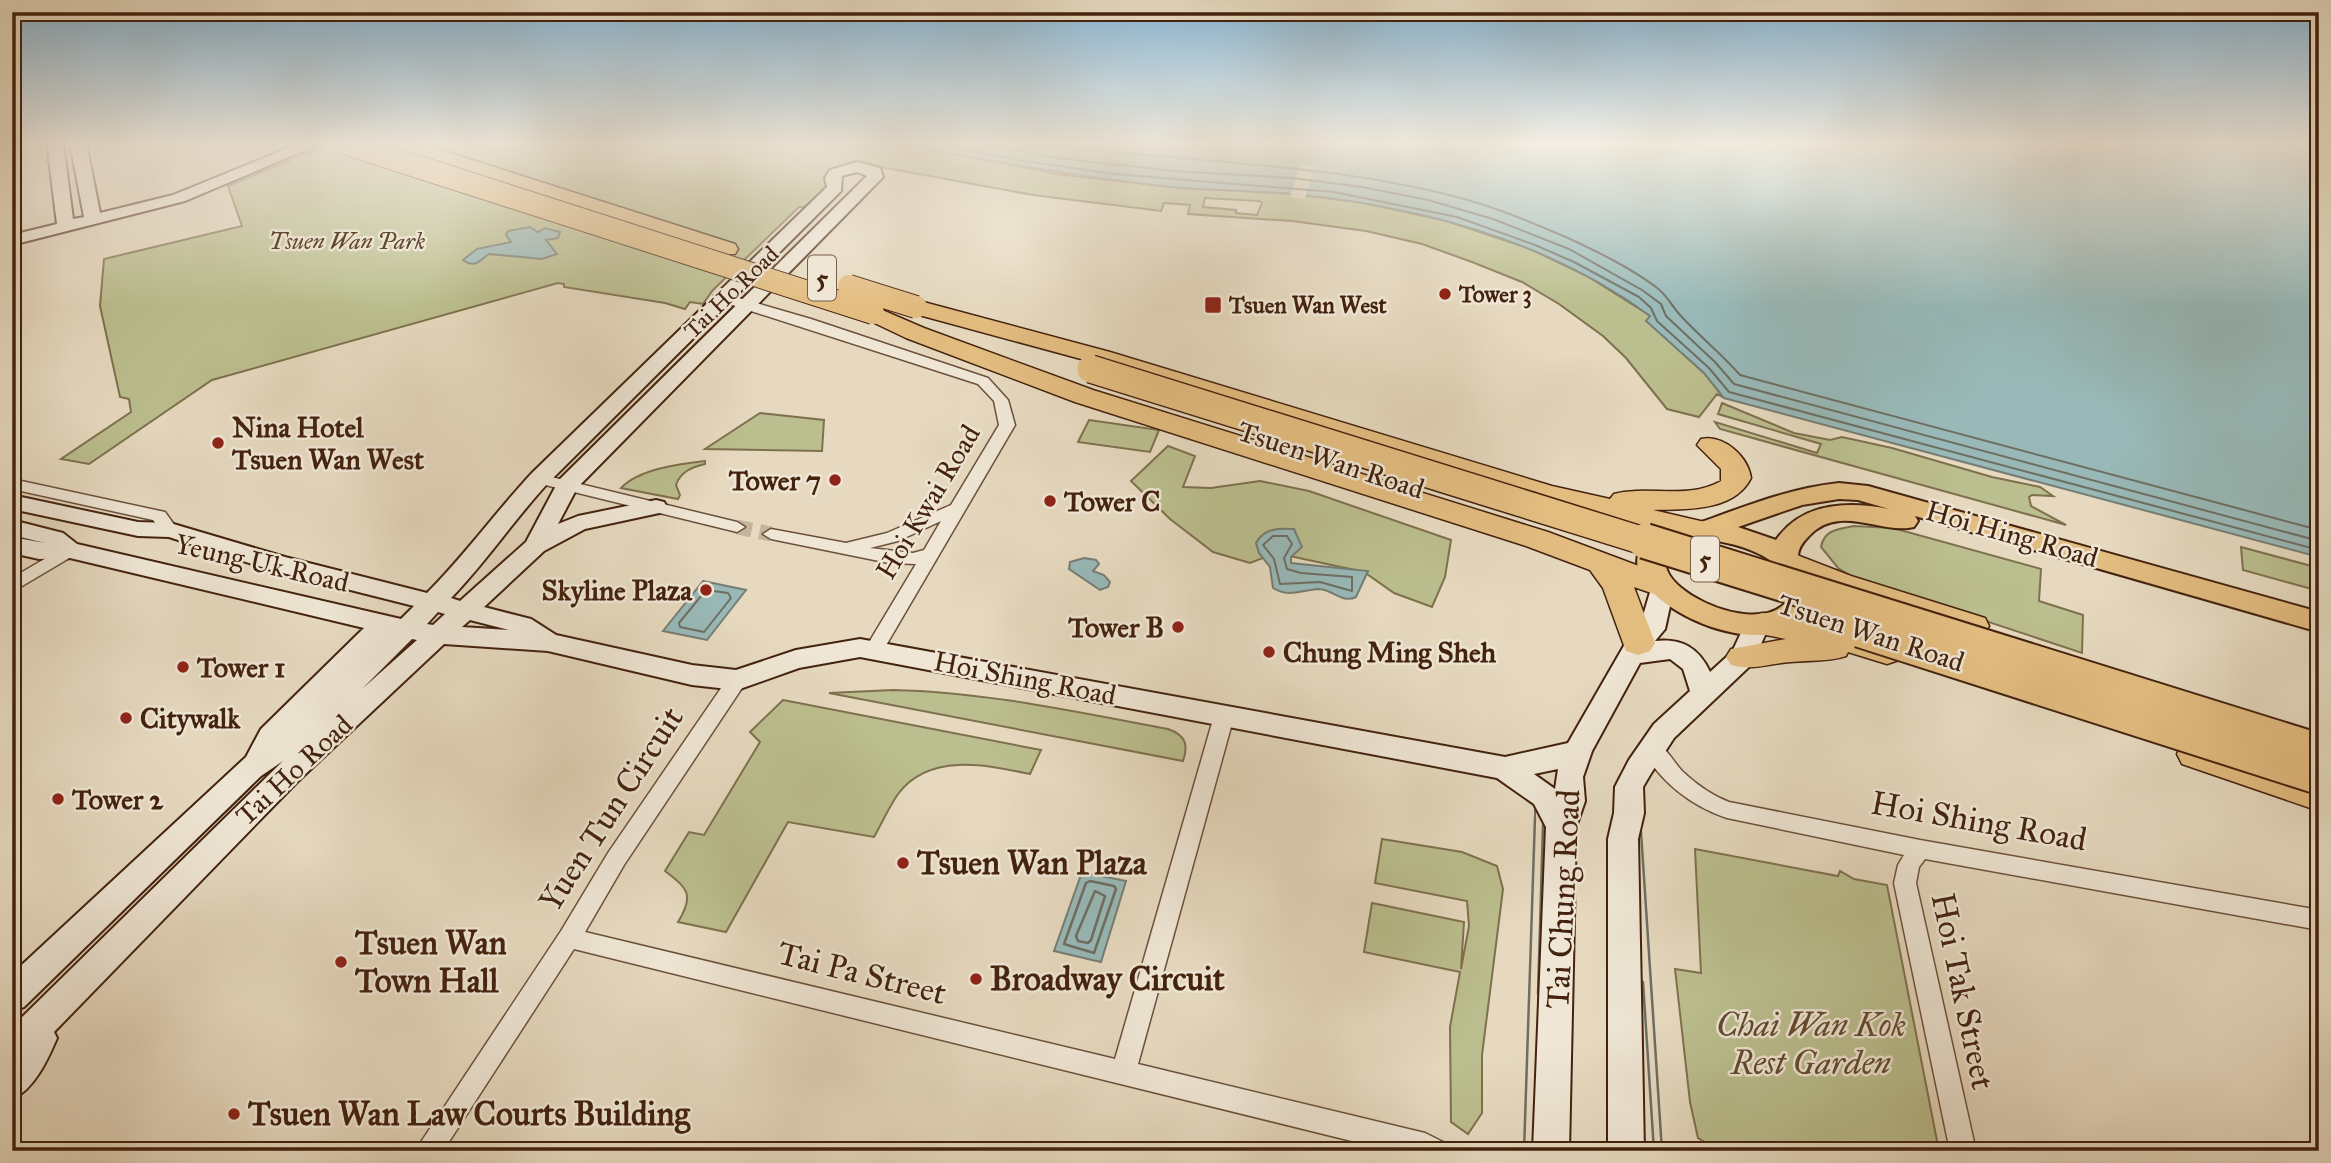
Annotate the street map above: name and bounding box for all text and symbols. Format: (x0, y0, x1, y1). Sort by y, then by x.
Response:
park label: Tsuen Wan Park (269, 227, 425, 255)
street label: Tai Ho Road (678, 240, 784, 344)
road number: 5 (808, 256, 836, 300)
place label: Tower 3 (1458, 280, 1532, 309)
marker: Tower 3 (1437, 286, 1453, 302)
place label: Tsuen Wan West (1228, 291, 1387, 319)
marker: Tsuen Wan West (1203, 295, 1223, 315)
place label: Nina Hotel Tsuen Wan West (232, 410, 424, 477)
street label: Tsuen Wan Road (1233, 413, 1429, 507)
street label: Hoi Kwai Road (868, 418, 988, 586)
marker: Nina Hotel Tsuen Wan West (210, 435, 226, 451)
place label: Tower 7 (729, 463, 821, 498)
marker: Tower 7 (827, 472, 843, 488)
place label: Tower C (1064, 484, 1160, 519)
marker: Tower C (1042, 493, 1058, 509)
street label: Hoi Hing Road (1922, 493, 2102, 575)
street label: Yeung Uk Road (172, 526, 352, 600)
road number: 5 (1691, 537, 1719, 582)
place label: Skyline Plaza (542, 573, 693, 608)
marker: Skyline Plaza (698, 582, 714, 598)
street label: Tsuen Wan Road (1773, 586, 1969, 680)
place label: Tower B (1068, 610, 1164, 645)
marker: Tower B (1170, 619, 1186, 635)
place label: Chung Ming Sheh (1283, 635, 1497, 670)
street label: Hoi Shing Road (931, 643, 1119, 713)
marker: Chung Ming Sheh (1261, 644, 1277, 660)
place label: Tower 1 (197, 650, 285, 685)
marker: Tower 1 (175, 659, 191, 675)
street label: Yuen Tun Circuit (530, 699, 692, 919)
place label: Citywalk (140, 701, 241, 736)
street label: Tai Ho Road (228, 707, 360, 833)
marker: Citywalk (118, 710, 134, 726)
place label: Tower 2 (72, 782, 164, 817)
street label: Hoi Shing Road (1868, 782, 2090, 860)
street label: Tai Chung Road (1537, 788, 1589, 1010)
marker: Tower 2 (50, 791, 66, 807)
place label: Tsuen Wan Plaza (917, 843, 1148, 883)
marker: Tsuen Wan Plaza (895, 855, 911, 871)
street label: Hoi Tak Street (1923, 889, 2003, 1093)
place label: Tsuen Wan Town Hall (355, 923, 507, 1001)
street label: Tai Pa Street (774, 933, 951, 1013)
marker: Tsuen Wan Town Hall (333, 954, 349, 970)
place label: Broadway Circuit (990, 959, 1225, 999)
marker: Broadway Circuit (968, 971, 984, 987)
park label: Chai Wan Kok Rest Garden (1716, 1005, 1906, 1083)
place label: Tsuen Wan Law Courts Building (248, 1094, 691, 1134)
marker: Tsuen Wan Law Courts Building (226, 1106, 242, 1122)

